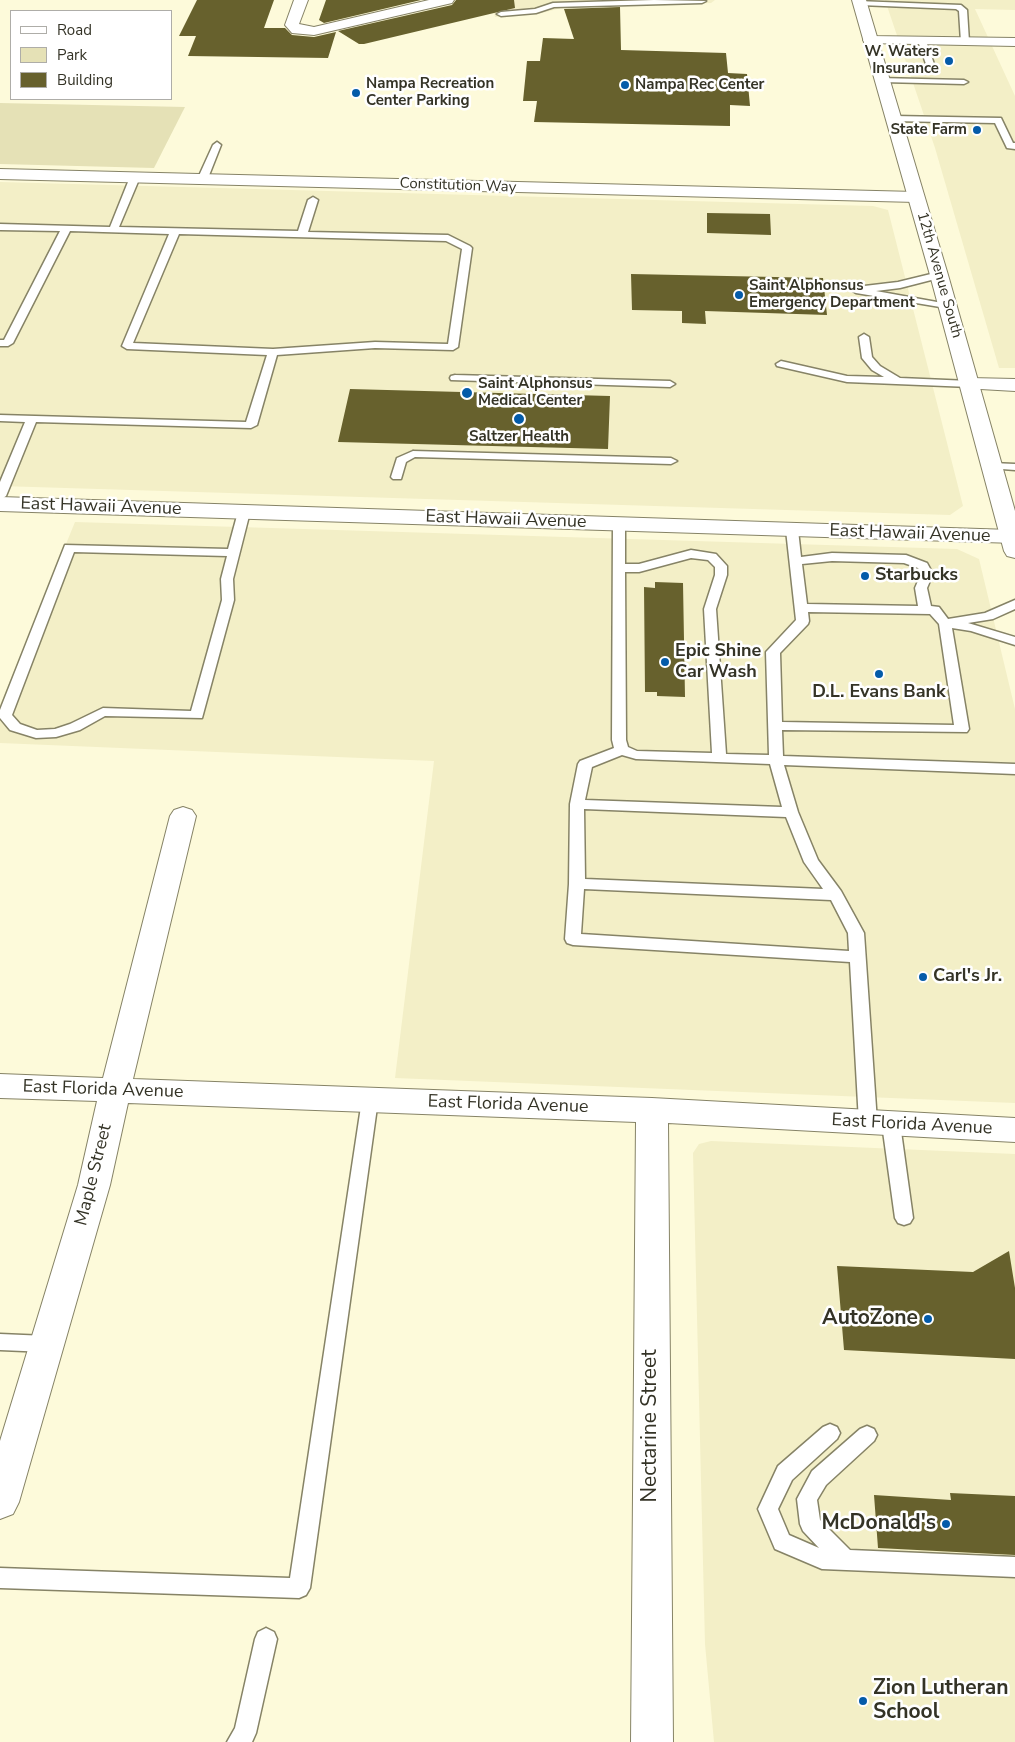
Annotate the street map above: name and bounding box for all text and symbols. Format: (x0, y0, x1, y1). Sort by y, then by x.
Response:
legend (10, 10, 172, 100)
text: Road (57, 20, 92, 40)
place label: W. Waters Insurance (864, 43, 939, 78)
text: Park (57, 45, 87, 65)
marker: W. Waters Insurance (943, 55, 955, 67)
text: Building (57, 70, 113, 90)
place label: Nampa Recreation Center Parking (366, 75, 494, 110)
place label: Nampa Rec Center (635, 76, 764, 94)
marker: Nampa Rec Center (619, 79, 631, 91)
marker: Nampa Recreation Center Parking (350, 87, 362, 99)
place label: State Farm (890, 121, 967, 139)
marker: State Farm (971, 124, 983, 136)
street label: Constitution Way (399, 175, 517, 197)
street label: 12th Avenue South (912, 210, 966, 340)
place label: Saint Alphonsus Emergency Department (749, 277, 915, 312)
marker: Saint Alphonsus Emergency Department (733, 289, 745, 301)
place label: Saint Alphonsus Medical Center (478, 375, 593, 410)
marker: Saint Alphonsus Medical Center (460, 386, 474, 400)
marker: Saltzer Health (512, 412, 526, 426)
place label: Saltzer Health (469, 428, 569, 446)
street label: East Hawaii Avenue (20, 493, 182, 521)
street label: East Hawaii Avenue (425, 506, 587, 534)
street label: East Hawaii Avenue (829, 520, 991, 548)
place label: Starbucks (875, 565, 958, 587)
marker: Starbucks (859, 570, 871, 582)
place label: Epic Shine Car Wash (675, 641, 761, 684)
marker: Epic Shine Car Wash (659, 656, 671, 668)
marker: D.L. Evans Bank (873, 668, 885, 680)
place label: D.L. Evans Bank (812, 682, 946, 704)
place label: Carl's Jr. (933, 966, 1002, 988)
marker: Carl's Jr. (917, 971, 929, 983)
street label: East Florida Avenue (22, 1076, 184, 1104)
street label: East Florida Avenue (427, 1091, 589, 1119)
street label: East Florida Avenue (831, 1110, 993, 1140)
street label: Maple Street (71, 1122, 117, 1228)
place label: AutoZone (822, 1306, 918, 1332)
marker: AutoZone (922, 1313, 934, 1325)
street label: Nectarine Street (638, 1349, 664, 1503)
place label: McDonald's (821, 1511, 936, 1537)
marker: McDonald's (940, 1518, 952, 1530)
place label: Zion Lutheran School (873, 1676, 1008, 1726)
marker: Zion Lutheran School (857, 1695, 869, 1707)

